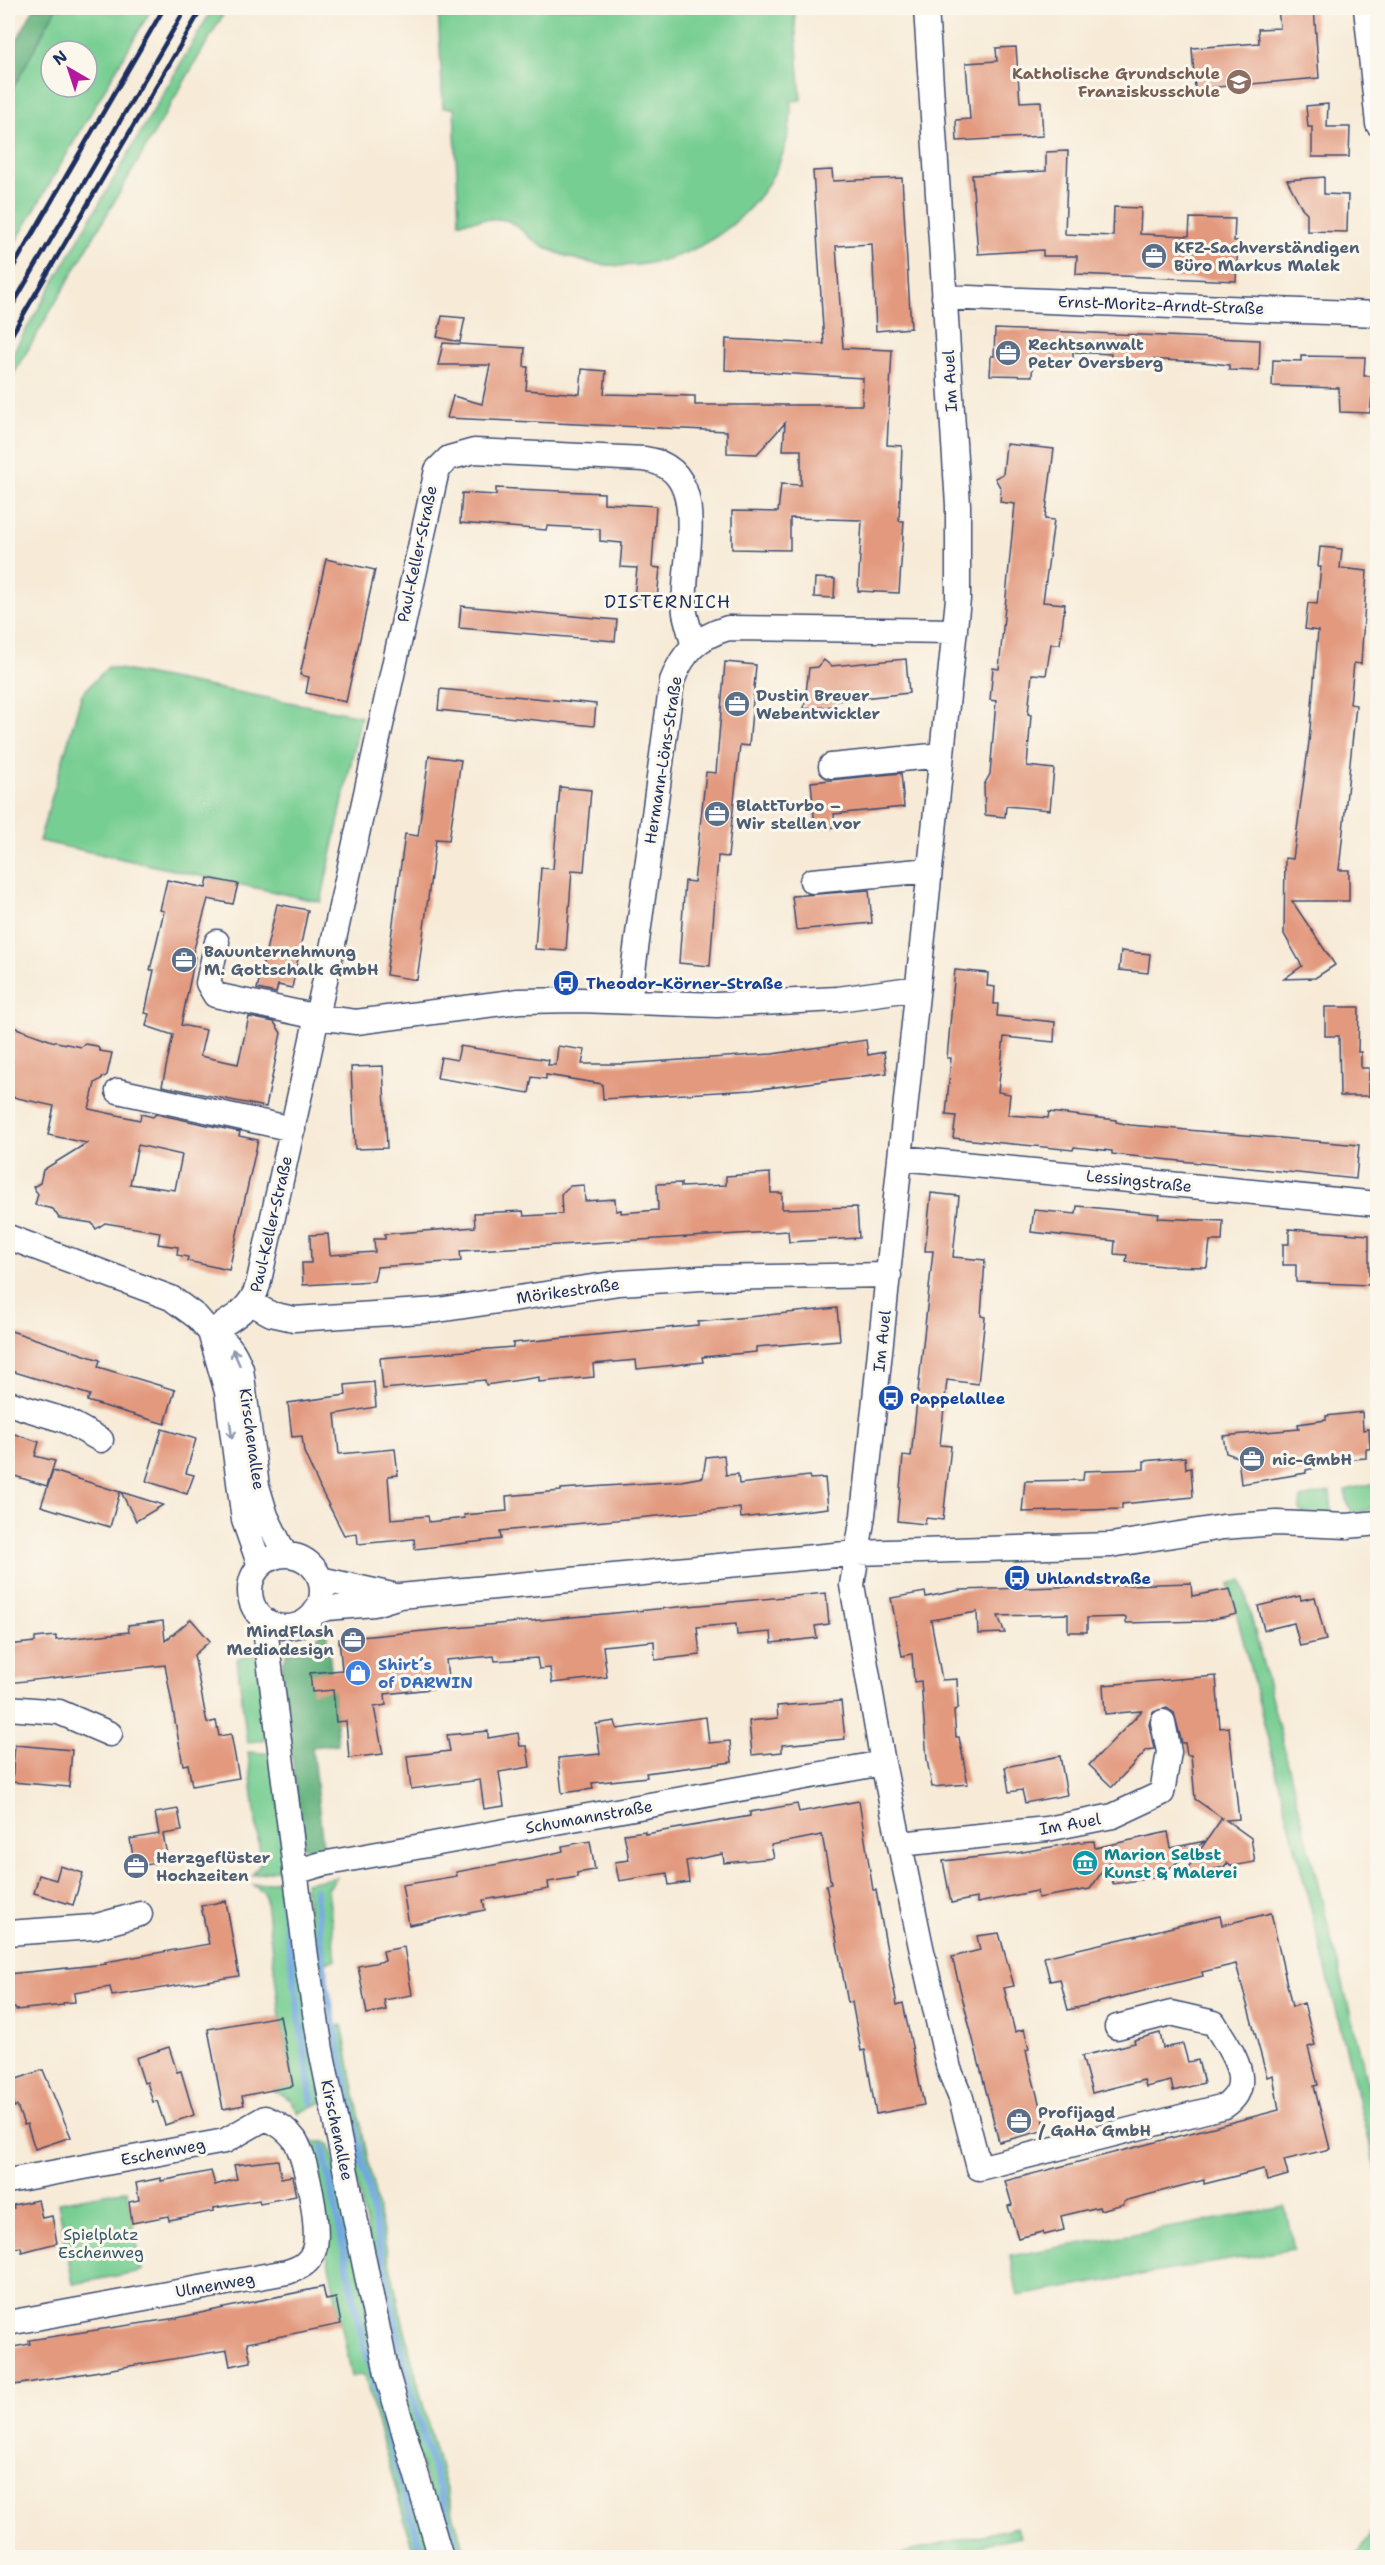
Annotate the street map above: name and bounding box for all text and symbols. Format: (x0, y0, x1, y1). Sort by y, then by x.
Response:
north arrow (39, 39, 99, 99)
text: N (48, 46, 71, 70)
place label: Katholische Grundschule Franziskusschule (1012, 63, 1220, 102)
school or university icon: Katholische Grundschule Franziskusschule (1224, 67, 1254, 97)
place label: KFZ-Sachverständigen Büro Markus Malek (1174, 237, 1360, 276)
office icon: KFZ-Sachverständigen Büro Markus Malek (1139, 241, 1169, 271)
street label: Ernst-Moritz-Arndt-Straße (1057, 291, 1265, 319)
place label: Rechtsanwalt Peter Oversberg (1028, 334, 1163, 373)
office icon: Rechtsanwalt Peter Oversberg (993, 338, 1023, 368)
street label: Im Auel (938, 349, 962, 413)
street label: Paul-Keller-Straße (392, 484, 442, 624)
district label: DISTERNICH (604, 590, 732, 614)
street label: Hermann-Löns-Straße (639, 674, 687, 846)
place label: Dustin Breuer Webentwickler (756, 685, 881, 724)
office icon: Dustin Breuer Webentwickler (722, 689, 752, 719)
place label: BlattTurbo – Wir stellen vor (736, 795, 861, 834)
office icon: BlattTurbo – Wir stellen vor (702, 799, 732, 829)
place label: Bauunternehmung M. Gottschalk GmbH (204, 941, 378, 980)
office icon: Bauunternehmung M. Gottschalk GmbH (169, 945, 199, 975)
bus stop icon: Theodor-Körner-Straße (551, 968, 581, 998)
place label: Theodor-Körner-Straße (586, 973, 783, 994)
street label: Paul-Keller-Straße (245, 1154, 297, 1294)
street label: Lessingstraße (1085, 1165, 1193, 1197)
street label: Mörikestraße (515, 1273, 621, 1309)
street label: Im Auel (868, 1309, 896, 1373)
one-way arrow (230, 1349, 241, 1367)
bus stop icon: Pappelallee (876, 1383, 906, 1413)
street label: Kirschenallee (234, 1387, 270, 1491)
place label: Pappelallee (910, 1388, 1006, 1409)
one-way arrow (226, 1420, 237, 1440)
office icon: nic-GmbH (1237, 1444, 1267, 1474)
place label: nic-GmbH (1272, 1449, 1352, 1470)
bus stop icon: Uhlandstraße (1002, 1563, 1032, 1593)
place label: Uhlandstraße (1036, 1568, 1152, 1589)
place label: MindFlash Mediadesign (226, 1621, 334, 1660)
office icon: MindFlash Mediadesign (338, 1625, 368, 1655)
place label: Shirt´s of DARWIN (378, 1654, 473, 1693)
shop icon: Shirt´s of DARWIN (343, 1658, 373, 1688)
street label: Schumannstraße (524, 1795, 654, 1839)
street label: Im Auel (1038, 1808, 1103, 1840)
place label: Marion Selbst Kunst & Malerei (1104, 1844, 1238, 1883)
place label: Herzgeflüster Hochzeiten (156, 1847, 271, 1886)
museum icon: Marion Selbst Kunst & Malerei (1070, 1848, 1100, 1878)
office icon: Herzgeflüster Hochzeiten (121, 1851, 151, 1881)
street label: Kirschenallee (316, 2078, 358, 2182)
place label: Profijagd / GaHa GmbH (1038, 2102, 1151, 2141)
office icon: Profijagd / GaHa GmbH (1004, 2106, 1034, 2136)
street label: Eschenweg (119, 2133, 207, 2170)
park label: Spielplatz Eschenweg (58, 2224, 144, 2263)
street label: Ulmenweg (174, 2268, 256, 2302)

